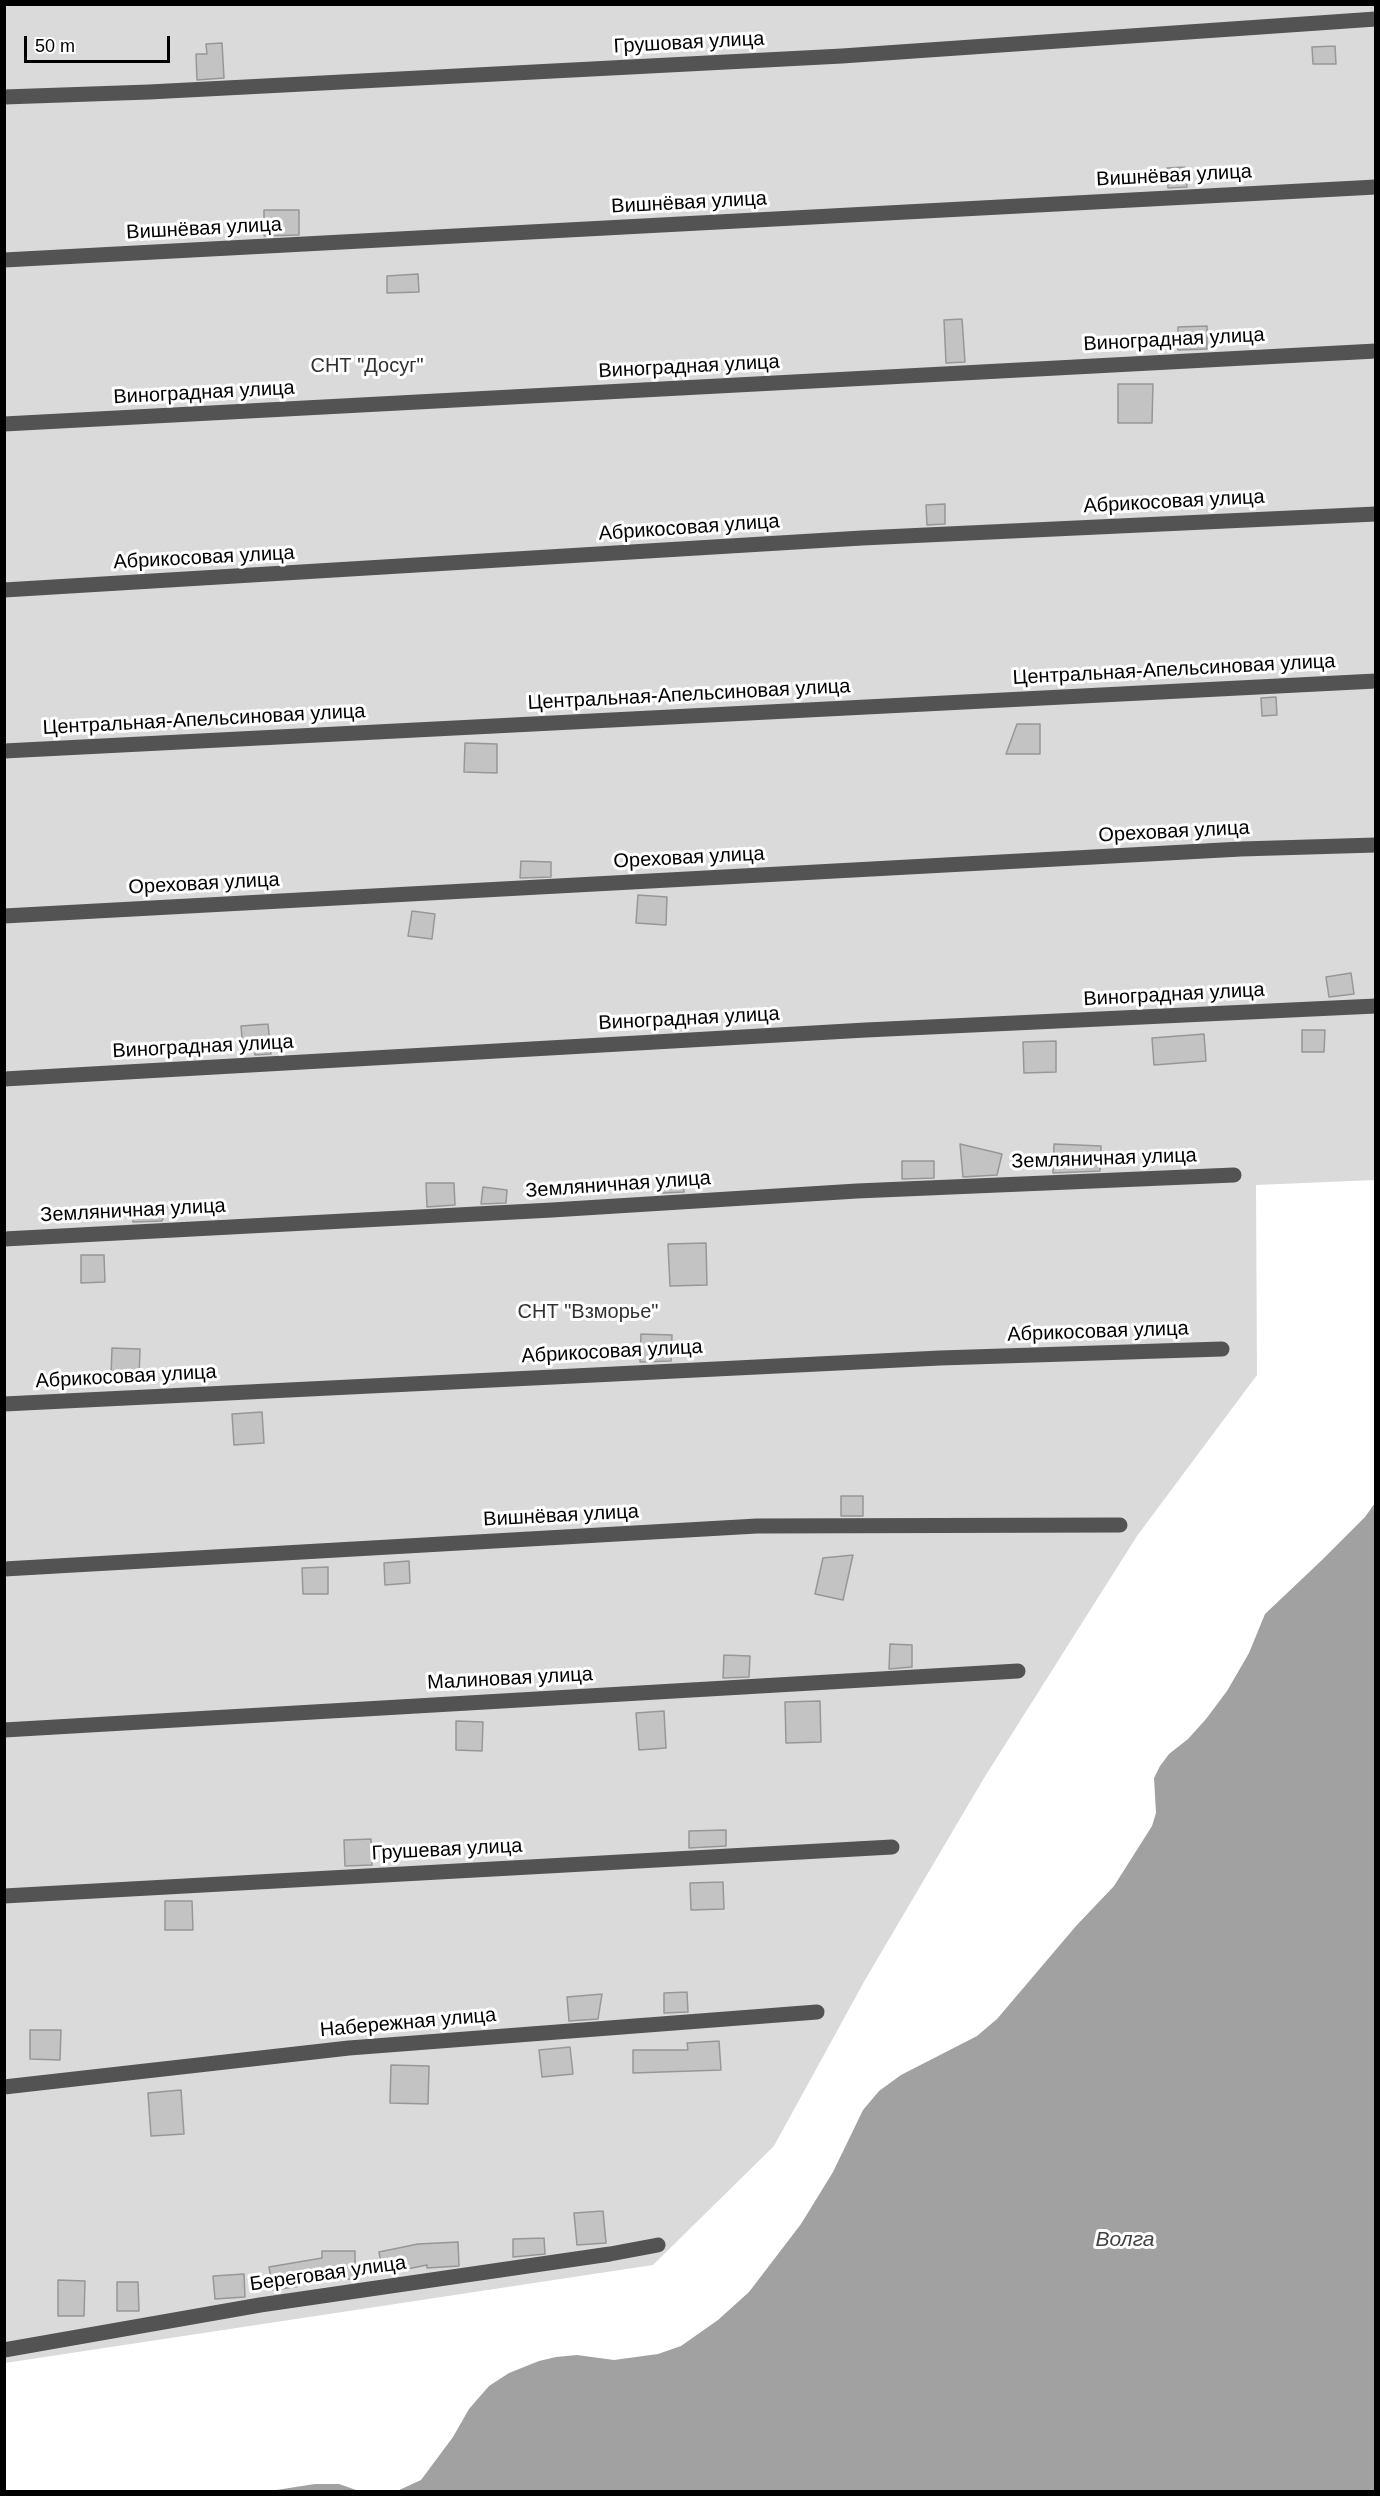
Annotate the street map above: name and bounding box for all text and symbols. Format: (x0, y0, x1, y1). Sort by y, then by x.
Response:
scale bar (27, 24, 172, 62)
street label: Грушовая улица (613, 27, 765, 59)
text: 50 m (35, 36, 75, 56)
street label: Вишнёвая улица (1096, 160, 1252, 192)
street label: Вишнёвая улица (611, 187, 767, 219)
street label: Вишнёвая улица (126, 213, 282, 245)
street label: Виноградная улица (1083, 323, 1265, 357)
street label: Виноградная улица (598, 350, 780, 384)
park label: СНТ "Досуг" (310, 354, 424, 378)
street label: Виноградная улица (113, 376, 295, 410)
street label: Абрикосовая улица (1083, 485, 1265, 519)
street label: Абрикосовая улица (598, 510, 780, 546)
street label: Абрикосовая улица (113, 541, 295, 575)
street label: Центральная-Апельсиновая улица (1012, 650, 1336, 690)
street label: Центральная-Апельсиновая улица (527, 675, 851, 715)
street label: Центральная-Апельсиновая улица (42, 700, 366, 740)
street label: Ореховая улица (1098, 816, 1250, 848)
street label: Ореховая улица (613, 842, 765, 874)
street label: Ореховая улица (128, 868, 280, 900)
street label: Виноградная улица (1083, 978, 1265, 1012)
street label: Виноградная улица (598, 1002, 780, 1036)
street label: Виноградная улица (112, 1030, 294, 1064)
street label: Земляничная улица (1011, 1144, 1197, 1174)
street label: Земляничная улица (525, 1167, 711, 1203)
street label: Земляничная улица (40, 1194, 226, 1228)
park label: СНТ "Взморье" (518, 1300, 658, 1324)
street label: Абрикосовая улица (1007, 1317, 1189, 1347)
street label: Абрикосовая улица (521, 1335, 703, 1369)
street label: Абрикосовая улица (35, 1360, 217, 1394)
street label: Вишнёвая улица (483, 1500, 639, 1532)
street label: Малиновая улица (427, 1663, 593, 1695)
street label: Грушевая улица (371, 1834, 523, 1866)
street label: Набережная улица (319, 2003, 497, 2043)
water label: Волга (1096, 2227, 1154, 2253)
street label: Береговая улица (248, 2251, 408, 2297)

